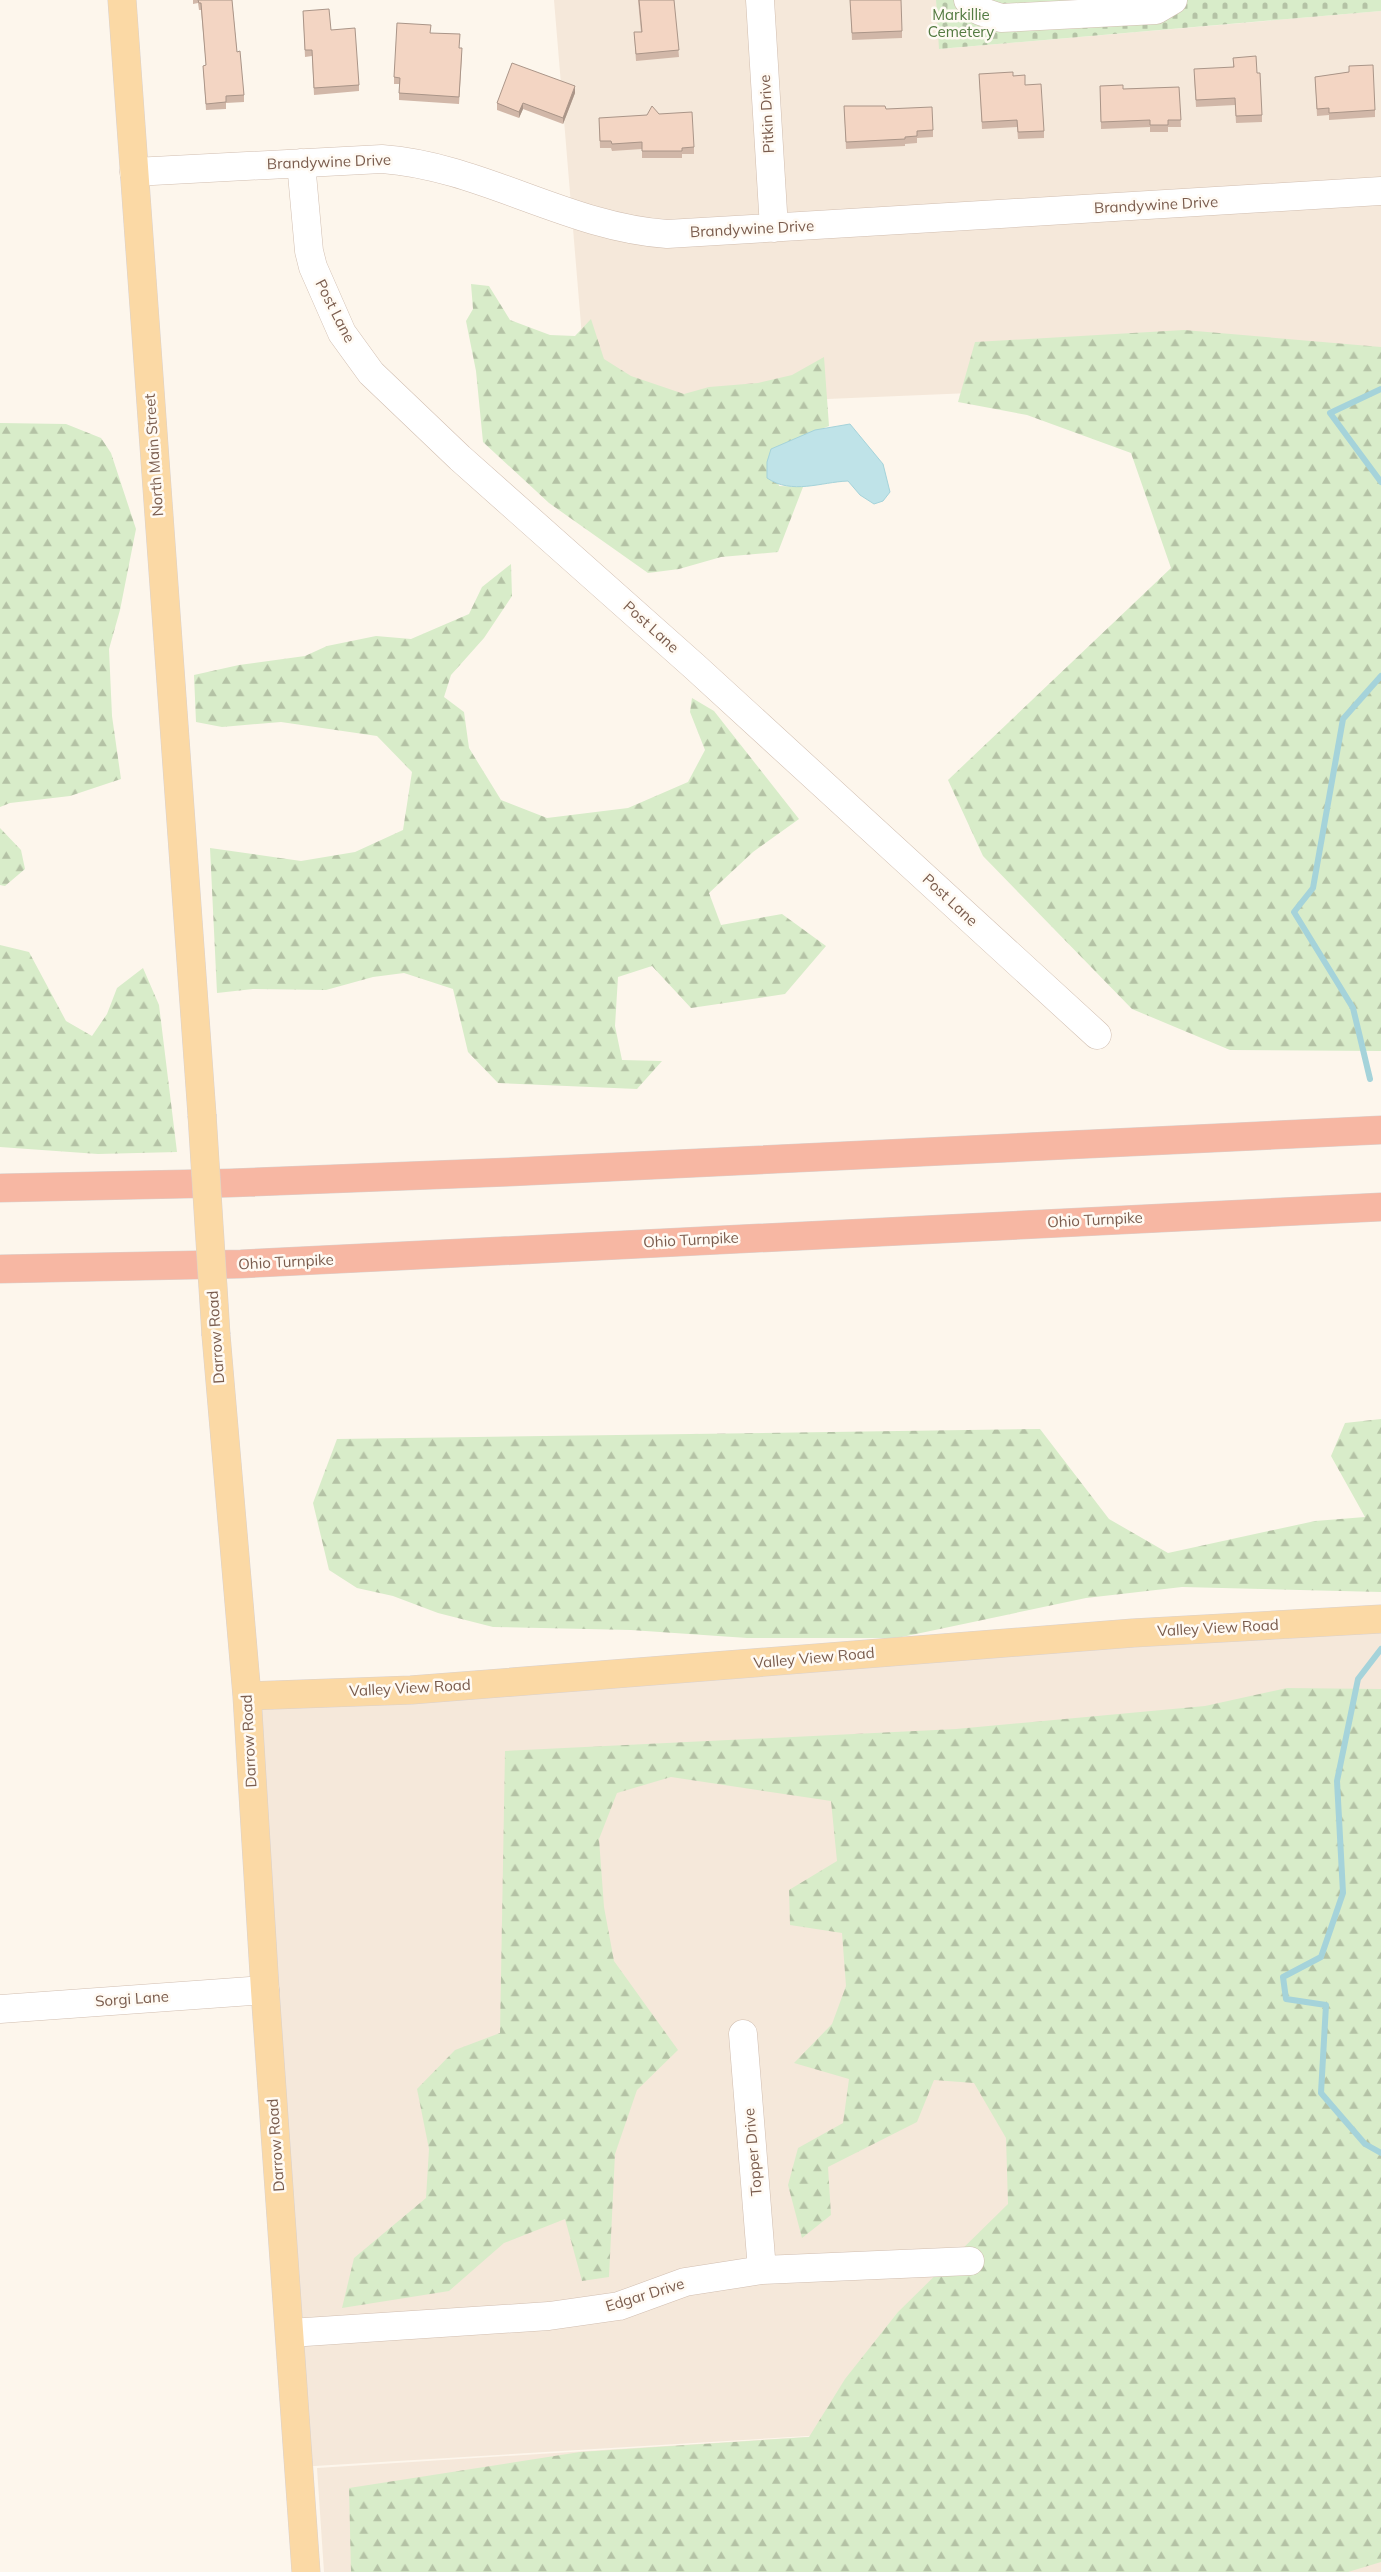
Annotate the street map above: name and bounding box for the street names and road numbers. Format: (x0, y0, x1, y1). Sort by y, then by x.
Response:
street label: Pitkin Drive (755, 74, 778, 154)
street label: Brandywine Drive (267, 150, 391, 173)
street label: Brandywine Drive (1093, 192, 1218, 217)
street label: Brandywine Drive (689, 216, 814, 241)
street label: Post Lane (311, 276, 359, 346)
street label: North Main Street (140, 393, 167, 517)
street label: Post Lane (619, 597, 683, 657)
street label: Post Lane (919, 869, 982, 930)
street label: Ohio Turnpike (1047, 1208, 1143, 1231)
street label: Ohio Turnpike (643, 1228, 739, 1251)
street label: Ohio Turnpike (238, 1250, 334, 1273)
street label: Darrow Road (203, 1290, 228, 1384)
street label: Valley View Road (1157, 1615, 1279, 1640)
street label: Valley View Road (753, 1643, 875, 1672)
street label: Valley View Road (349, 1675, 471, 1700)
street label: Darrow Road (237, 1694, 260, 1788)
street label: Sorgi Lane (94, 1986, 169, 2011)
street label: Darrow Road (263, 2098, 288, 2192)
street label: Topper Drive (739, 2107, 766, 2197)
street label: Edgar Drive (603, 2274, 687, 2316)

